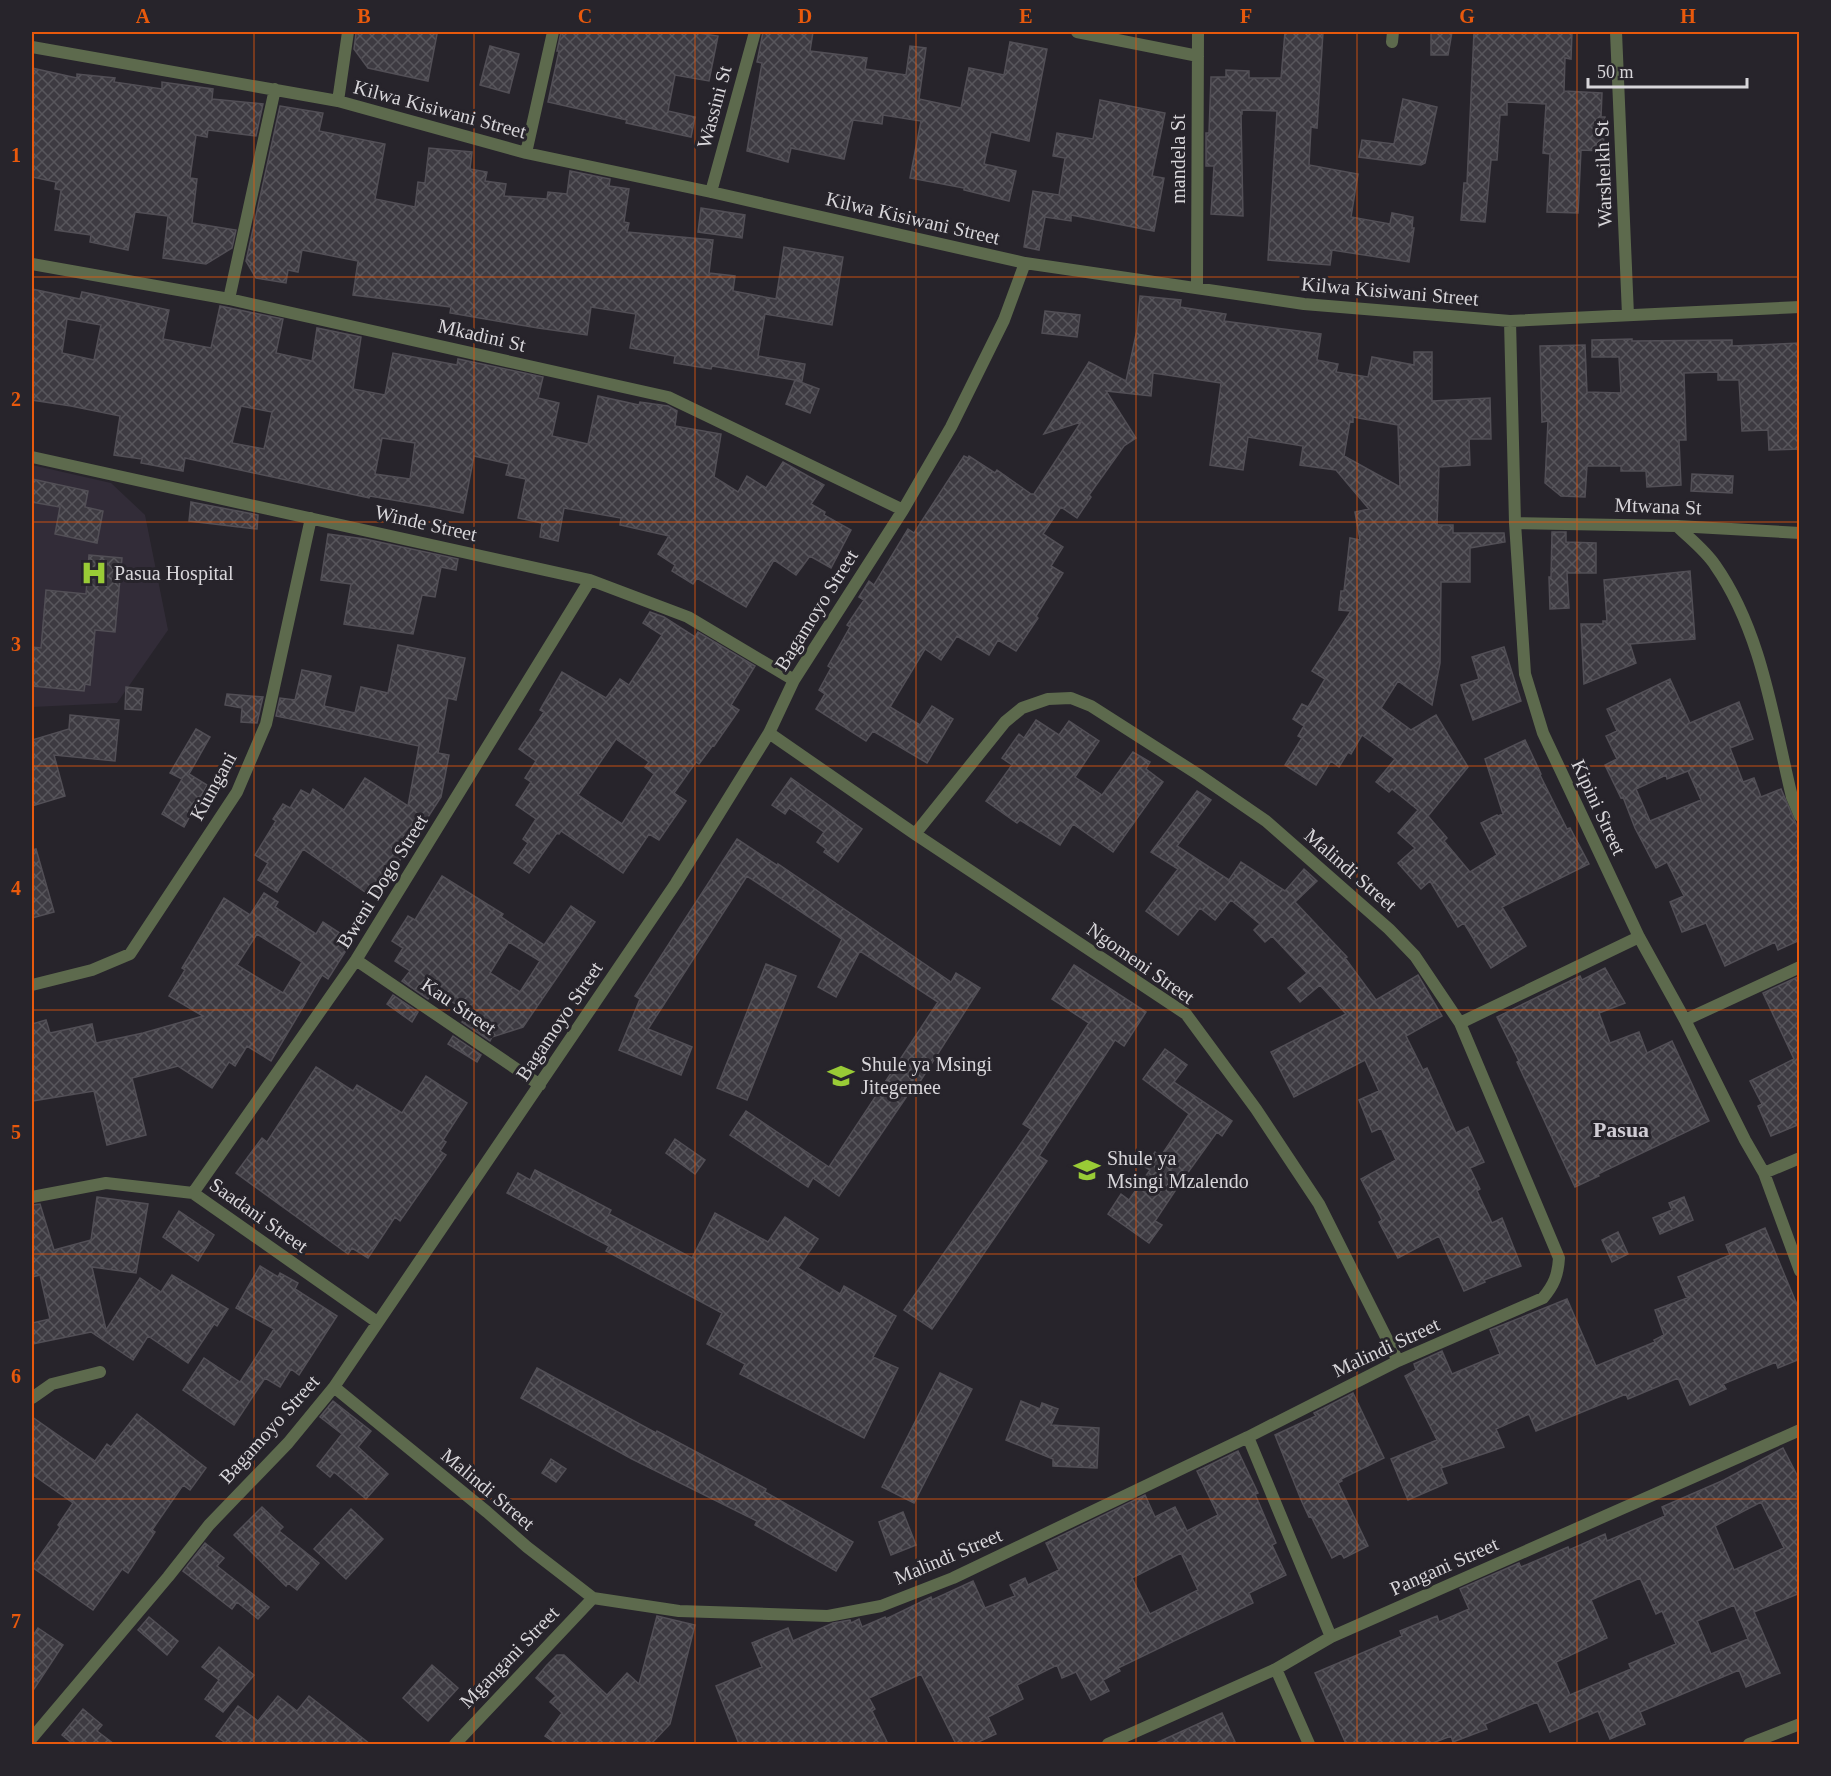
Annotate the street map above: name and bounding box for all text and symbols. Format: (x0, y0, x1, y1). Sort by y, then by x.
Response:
text: A (136, 5, 151, 27)
text: B (357, 5, 371, 27)
text: C (578, 5, 592, 27)
text: D (798, 5, 812, 27)
text: E (1019, 5, 1033, 27)
text: F (1240, 5, 1252, 27)
text: G (1459, 5, 1475, 27)
text: H (1680, 5, 1696, 27)
scale bar (1588, 51, 1747, 89)
text: 50 m (1597, 62, 1634, 82)
street label: Wassini St (692, 63, 736, 151)
street label: Kilwa Kisiwani Street (351, 75, 529, 143)
street label: mandela St (1167, 114, 1189, 204)
street label: Warsheikh St (1590, 120, 1616, 228)
text: 1 (11, 144, 21, 166)
street label: Kilwa Kisiwani Street (824, 187, 1002, 249)
street label: Kilwa Kisiwani Street (1301, 272, 1480, 310)
street label: Mkadini St (436, 314, 528, 356)
text: 2 (11, 388, 21, 410)
street label: Mtwana St (1614, 493, 1702, 519)
street label: Winde Street (373, 501, 480, 546)
street label: Bagamoyo Street (770, 545, 863, 675)
hospital icon: Pasua Hospital (79, 558, 109, 588)
place label: Pasua Hospital (114, 562, 234, 585)
text: 3 (11, 633, 21, 655)
street label: Kiungani (185, 748, 242, 824)
street label: Kipini Street (1566, 756, 1631, 859)
street label: Bweni Dogo Street (332, 810, 433, 952)
street label: Malindi Street (1300, 824, 1402, 916)
text: 4 (11, 877, 21, 899)
street label: Ngomeni Street (1082, 918, 1199, 1009)
street label: Bagamoyo Street (511, 957, 608, 1085)
street label: Kau Street (418, 973, 501, 1039)
place label: Shule ya Msingi Jitegemee (861, 1053, 993, 1099)
school or university icon: Shule ya Msingi Jitegemee (826, 1061, 856, 1091)
district label: Pasua (1593, 1117, 1649, 1142)
text: 5 (11, 1121, 21, 1143)
place label: Shule ya Msingi Mzalendo (1107, 1147, 1249, 1193)
school or university icon: Shule ya Msingi Mzalendo (1072, 1155, 1102, 1185)
street label: Saadani Street (206, 1173, 313, 1257)
street label: Malindi Street (1329, 1313, 1443, 1381)
text: 6 (11, 1365, 21, 1387)
street label: Bagamoyo Street (215, 1370, 324, 1488)
street label: Malindi Street (437, 1444, 539, 1535)
street label: Malindi Street (891, 1523, 1006, 1589)
street label: Pangani Street (1386, 1532, 1502, 1601)
street label: Mgangani Street (455, 1601, 564, 1713)
text: 7 (11, 1610, 21, 1632)

